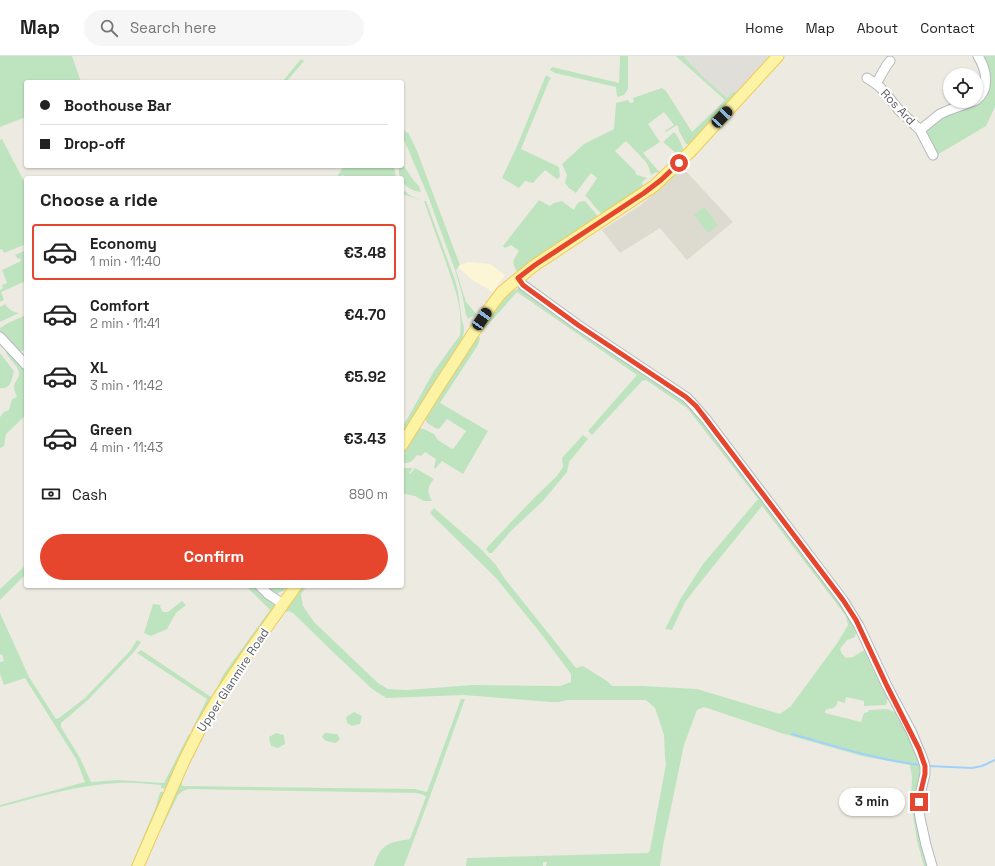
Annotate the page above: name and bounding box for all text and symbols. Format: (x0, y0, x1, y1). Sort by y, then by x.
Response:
search box (84, 10, 364, 46)
text: Map (20, 15, 60, 40)
icon: search (98, 17, 120, 39)
text: Search here (130, 18, 216, 37)
text: Home (745, 19, 783, 37)
text: Map (805, 19, 835, 37)
text: About (857, 19, 898, 37)
text: Contact (920, 19, 975, 37)
map controls (943, 68, 983, 108)
button: locate (943, 68, 983, 108)
street label: Ros Ard (877, 86, 919, 128)
text: Boothouse Bar (64, 96, 171, 115)
car (709, 104, 735, 130)
text: Drop-off (64, 134, 125, 153)
route start (670, 154, 688, 172)
text: Choose a ride (40, 188, 158, 211)
icon: car (42, 234, 78, 270)
text: Economy (90, 234, 157, 253)
text: €3.48 (344, 243, 386, 262)
text: 1 min · 11:40 (90, 253, 161, 270)
icon: car (42, 296, 78, 332)
text: Comfort (90, 296, 150, 315)
text: €4.70 (344, 305, 386, 324)
car (470, 306, 494, 332)
text: 2 min · 11:41 (90, 315, 160, 332)
icon: car (42, 358, 78, 394)
text: XL (90, 358, 108, 377)
text: €5.92 (344, 367, 386, 386)
text: 3 min · 11:42 (90, 377, 163, 394)
icon: car (42, 420, 78, 456)
text: Green (90, 420, 132, 439)
text: €3.43 (344, 429, 386, 448)
text: 4 min · 11:43 (90, 439, 163, 456)
icon: cash (40, 483, 62, 505)
text: Cash (72, 485, 107, 504)
text: 890 m (349, 486, 388, 503)
button: Confirm (40, 534, 388, 580)
street label: Upper Glanmire Road (193, 625, 273, 735)
callout: 3 min (839, 788, 905, 816)
text: 3 min (855, 793, 889, 810)
route end (910, 793, 928, 811)

